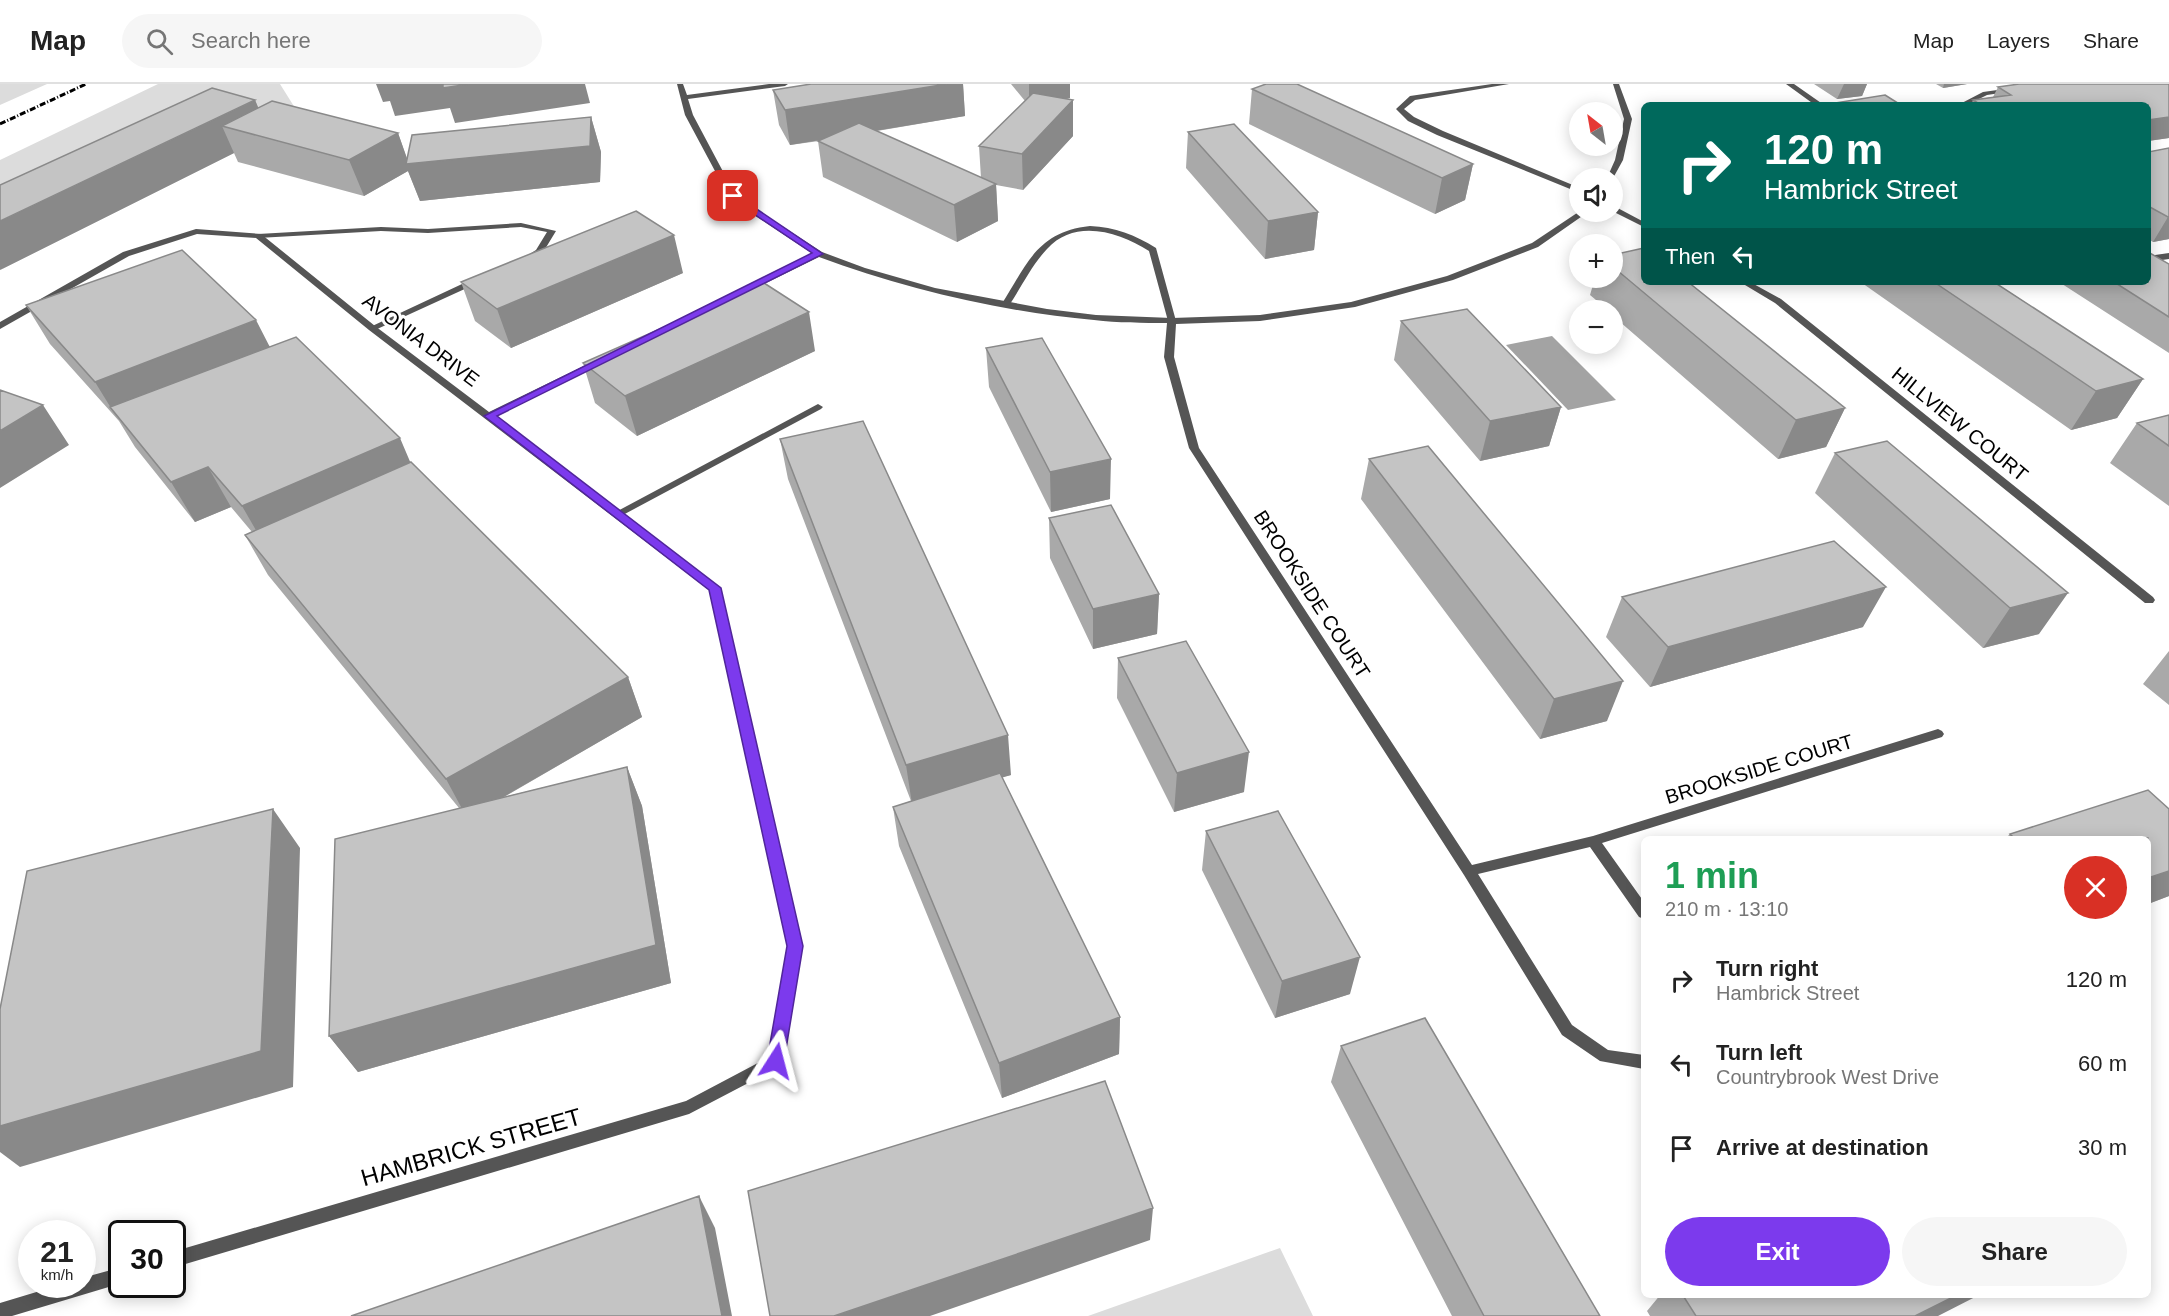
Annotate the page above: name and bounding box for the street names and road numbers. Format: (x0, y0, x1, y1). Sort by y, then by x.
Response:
street label: AVONIA DRIVE (359, 289, 483, 391)
street label: HILLVIEW COURT (1888, 363, 2032, 485)
street label: BROOKSIDE COURT (1250, 506, 1374, 682)
street label: BROOKSIDE COURT (1662, 730, 1856, 808)
street label: HAMBRICK STREET (358, 1103, 585, 1191)

